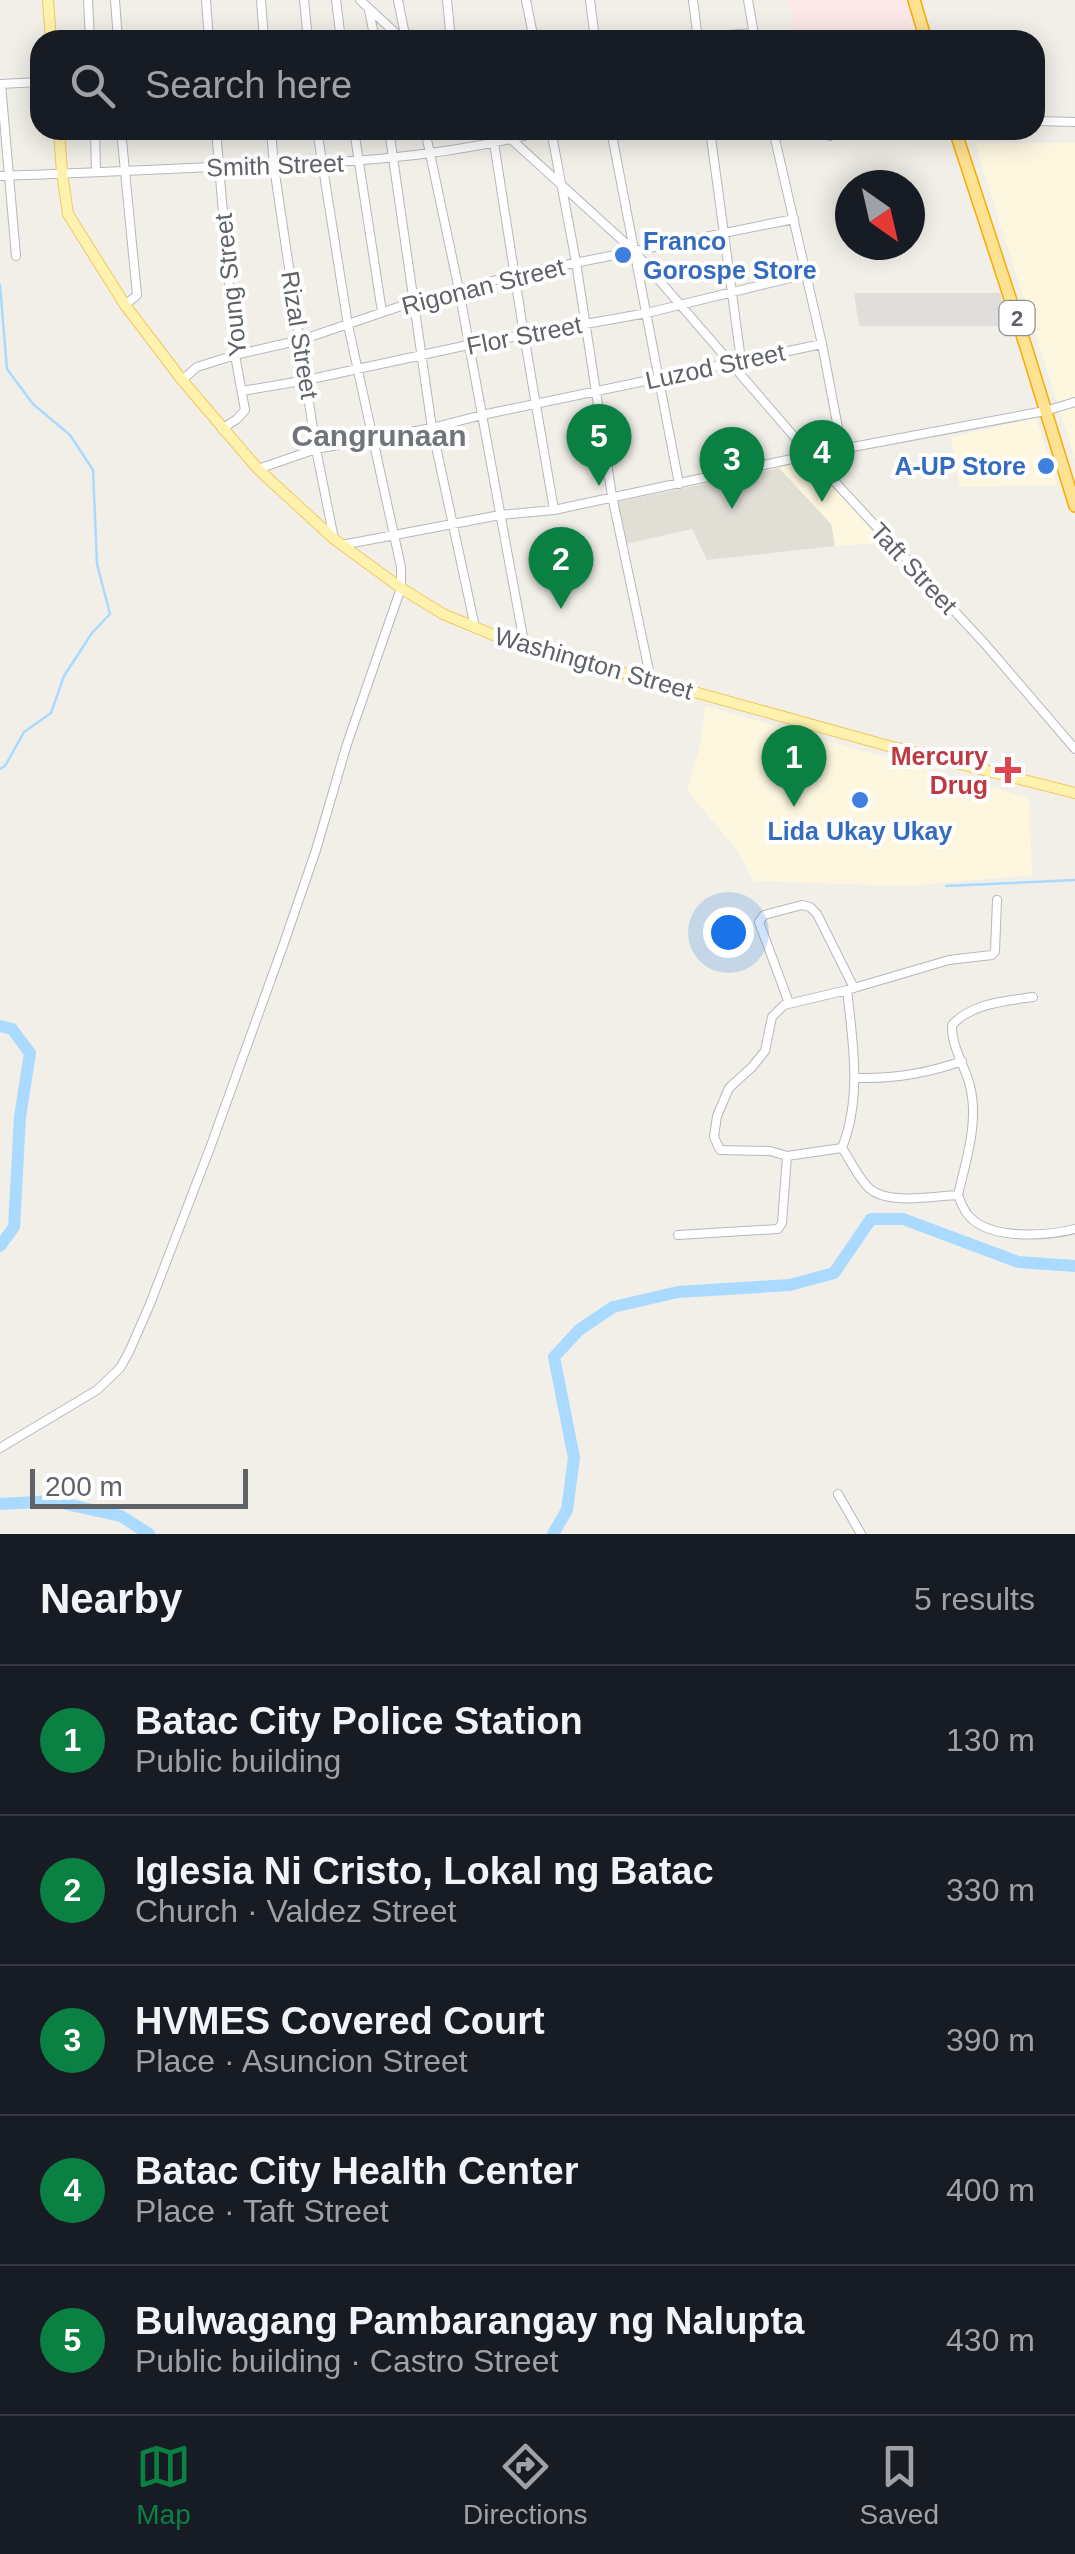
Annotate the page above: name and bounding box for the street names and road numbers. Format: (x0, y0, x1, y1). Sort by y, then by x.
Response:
street label: Smith Street (206, 149, 344, 181)
street label: Young Street (209, 212, 251, 358)
street label: Rigonan Street (399, 252, 567, 320)
street label: Rizal Street (276, 269, 324, 401)
road number: 2 (1000, 301, 1034, 335)
street label: Flor Street (464, 310, 584, 360)
street label: Luzod Street (643, 338, 787, 394)
street label: Taft Street (865, 517, 963, 619)
street label: Washington Street (492, 621, 696, 705)

